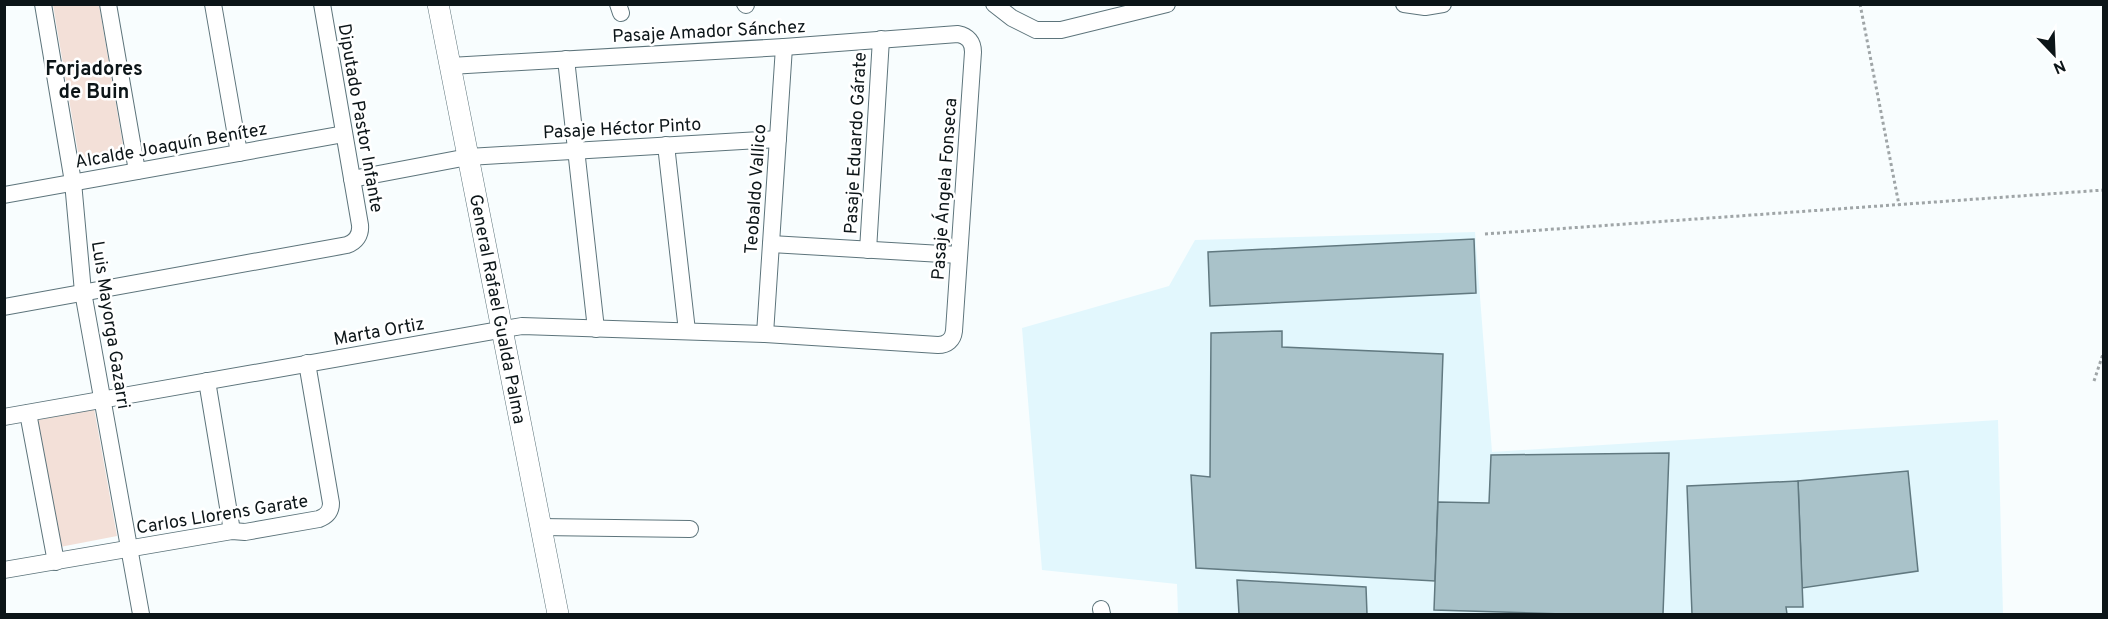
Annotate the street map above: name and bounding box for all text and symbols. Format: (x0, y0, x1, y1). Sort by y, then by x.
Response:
street label: Pasaje Amador Sánchez (612, 16, 806, 49)
street label: Diputado Pastor Infante (332, 22, 387, 215)
north arrow (2024, 24, 2084, 84)
street label: Pasaje Eduardo Gárate (840, 51, 873, 235)
text: N (2050, 55, 2068, 77)
district label: Forjadores de Buin (45, 57, 143, 106)
street label: Pasaje Ángela Fonseca (926, 97, 963, 281)
street label: Pasaje Héctor Pinto (542, 114, 702, 145)
street label: Alcalde Joaquín Benítez (73, 118, 269, 175)
street label: Teobaldo Vallico (740, 123, 773, 255)
street label: General Rafael Gualda Palma (463, 192, 530, 426)
street label: Luis Mayorga Gazarri (85, 240, 134, 411)
street label: Marta Ortiz (332, 313, 426, 352)
street label: Carlos Llorens Garate (135, 491, 310, 540)

